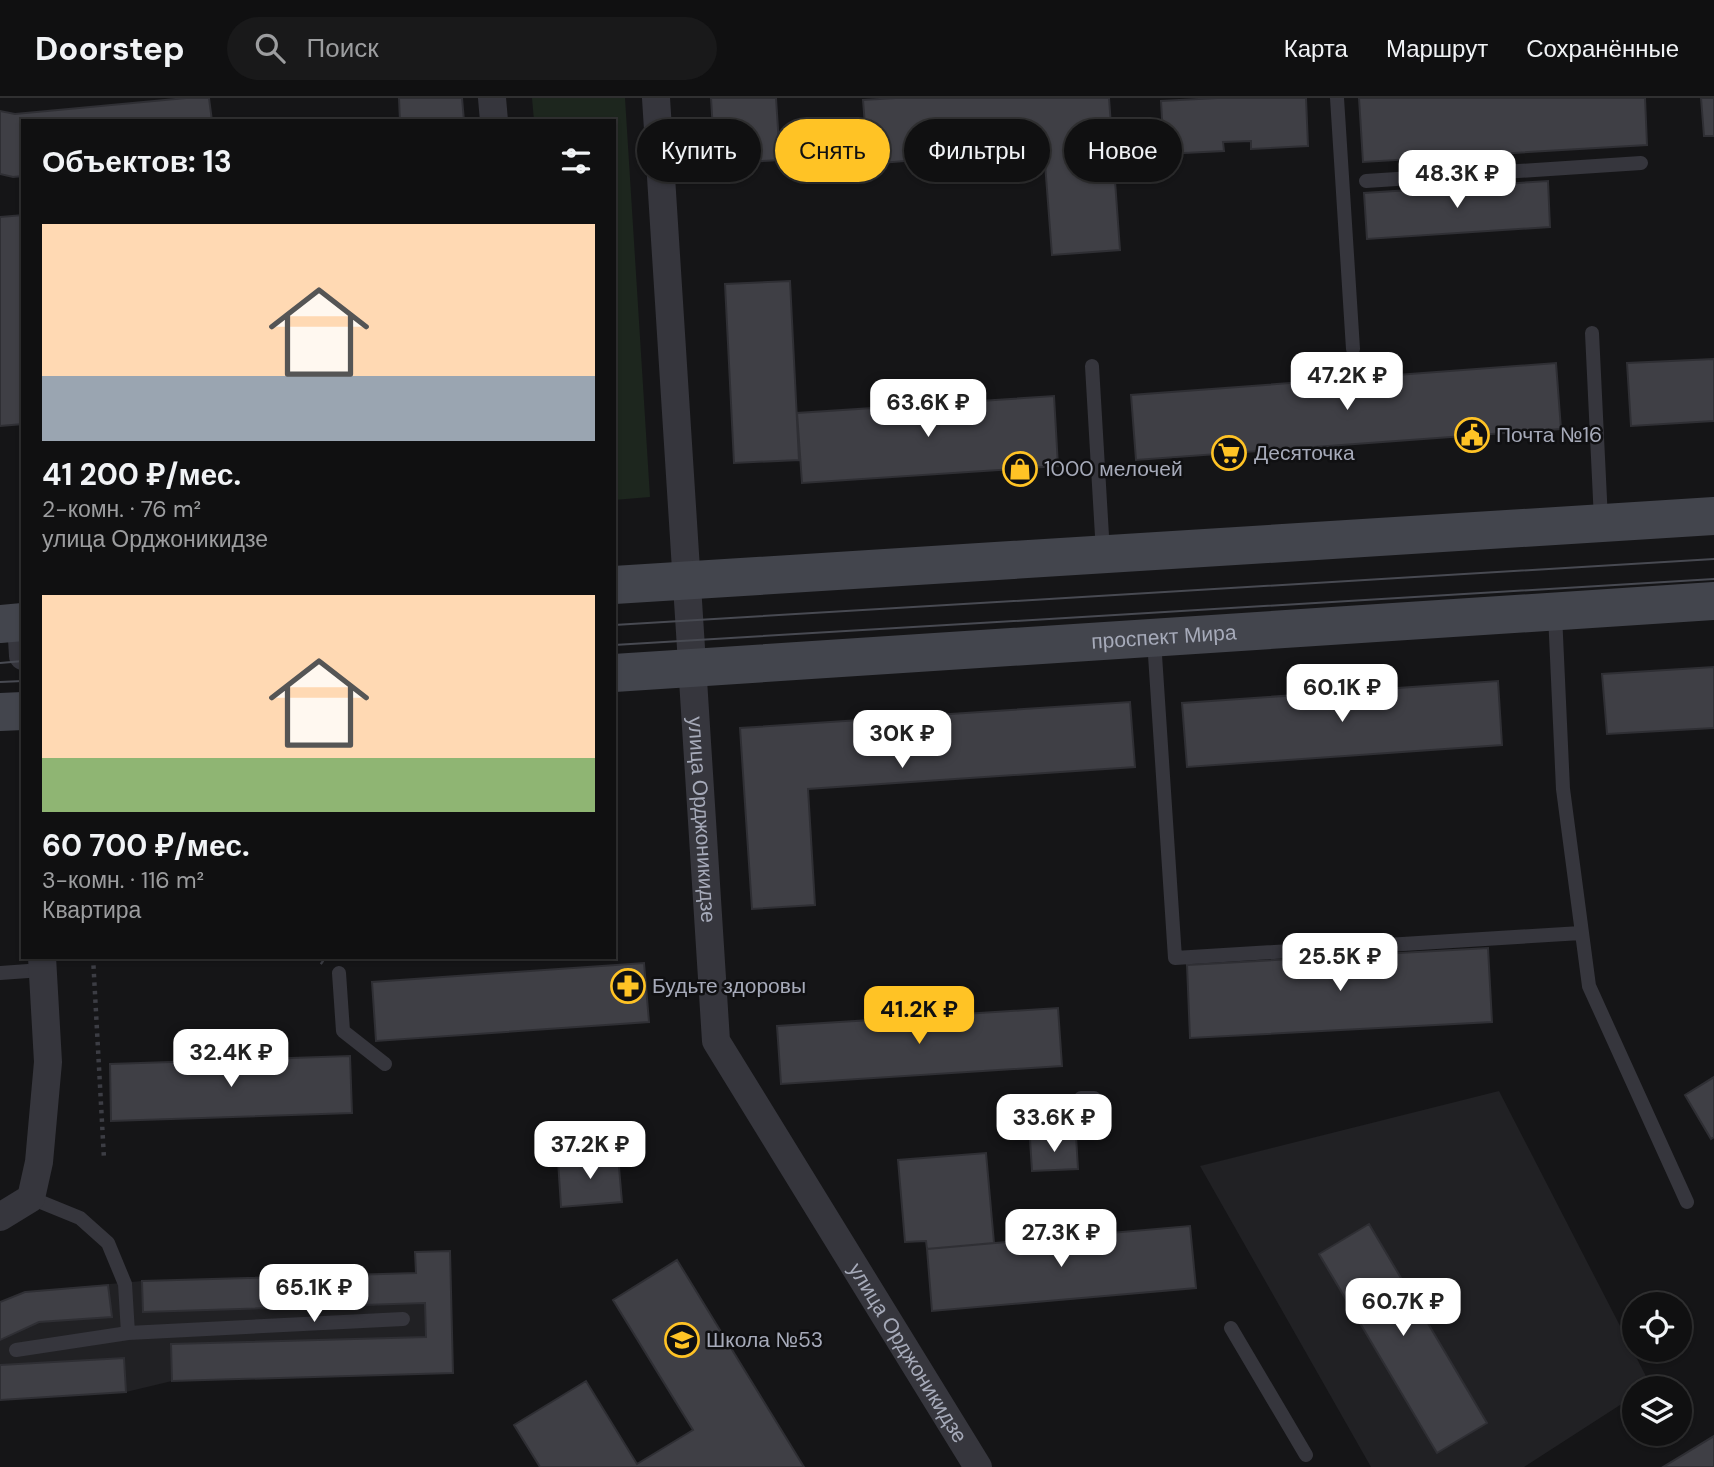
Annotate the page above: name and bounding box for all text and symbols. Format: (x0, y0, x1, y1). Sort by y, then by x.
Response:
search box (227, 17, 717, 80)
text: Doorstep (35, 27, 185, 70)
icon: search (251, 29, 289, 67)
text: Поиск (307, 31, 379, 65)
text: Карта (1284, 33, 1348, 64)
text: Маршрут (1386, 33, 1488, 64)
text: Сохранённые (1526, 33, 1679, 64)
chip: Купить (637, 119, 761, 182)
chip: Снять (775, 119, 890, 182)
chip: Фильтры (904, 119, 1050, 182)
chip: Новое (1064, 119, 1182, 182)
text: Объектов: 13 (42, 142, 232, 181)
icon: filters (557, 142, 595, 180)
pin: 48.3K ₽ (1392, 150, 1522, 210)
text: 48.3K ₽ (1415, 158, 1499, 188)
icon: home (256, 269, 382, 395)
pin: 47.2K ₽ (1282, 352, 1412, 412)
text: 47.2K ₽ (1307, 360, 1387, 390)
pin: 63.6K ₽ (863, 380, 993, 439)
text: 63.6K ₽ (886, 387, 970, 417)
public building icon: Почта №16 (1453, 416, 1491, 454)
place label: Почта №16 (1496, 421, 1602, 449)
supermarket icon: Десяточка (1210, 434, 1248, 472)
place label: Десяточка (1254, 439, 1355, 467)
shop icon: 1000 мелочей (1001, 450, 1039, 488)
text: 41 200 ₽/мес. (42, 455, 241, 494)
place label: 1000 мелочей (1044, 455, 1183, 483)
text: 2-комн. · 76 m² (42, 494, 201, 524)
text: улица Орджоникидзе (42, 524, 268, 554)
street label: проспект Мира (1090, 618, 1238, 656)
icon: home (256, 640, 382, 766)
pin: 60.1K ₽ (1277, 664, 1407, 724)
text: 60.1K ₽ (1303, 672, 1381, 702)
pin: 30K ₽ (853, 710, 951, 770)
street label: улица Орджоникидзе (681, 716, 722, 923)
text: 30K ₽ (869, 718, 935, 748)
text: 60 700 ₽/мес. (42, 826, 250, 865)
text: 3-комн. · 116 m² (42, 865, 204, 895)
text: Квартира (42, 895, 141, 925)
pin: 25.5K ₽ (1275, 934, 1405, 993)
text: 25.5K ₽ (1298, 941, 1382, 971)
pharmacy icon: Будьте здоровы (609, 967, 647, 1005)
place label: Будьте здоровы (652, 972, 806, 1000)
pin: 41.2K ₽ (854, 986, 984, 1046)
text: 41.2K ₽ (880, 994, 958, 1024)
pin: 32.4K ₽ (166, 1030, 296, 1089)
text: 32.4K ₽ (189, 1037, 273, 1067)
pin: 33.6K ₽ (989, 1094, 1119, 1154)
text: 33.6K ₽ (1013, 1102, 1095, 1132)
pin: 37.2K ₽ (525, 1122, 655, 1181)
text: 37.2K ₽ (550, 1129, 630, 1159)
pin: 27.3K ₽ (996, 1210, 1126, 1269)
text: 27.3K ₽ (1021, 1217, 1101, 1247)
street label: улица Орджоникидзе (842, 1258, 974, 1448)
pin: 65.1K ₽ (249, 1264, 379, 1324)
text: 65.1K ₽ (275, 1272, 353, 1302)
pin: 60.7K ₽ (1338, 1278, 1468, 1338)
text: 60.7K ₽ (1362, 1286, 1444, 1316)
map controls (1622, 1292, 1692, 1446)
button: locate (1622, 1292, 1692, 1362)
school or university icon: Школа №53 (663, 1321, 701, 1359)
place label: Школа №53 (706, 1326, 823, 1354)
button: layers (1622, 1376, 1692, 1446)

